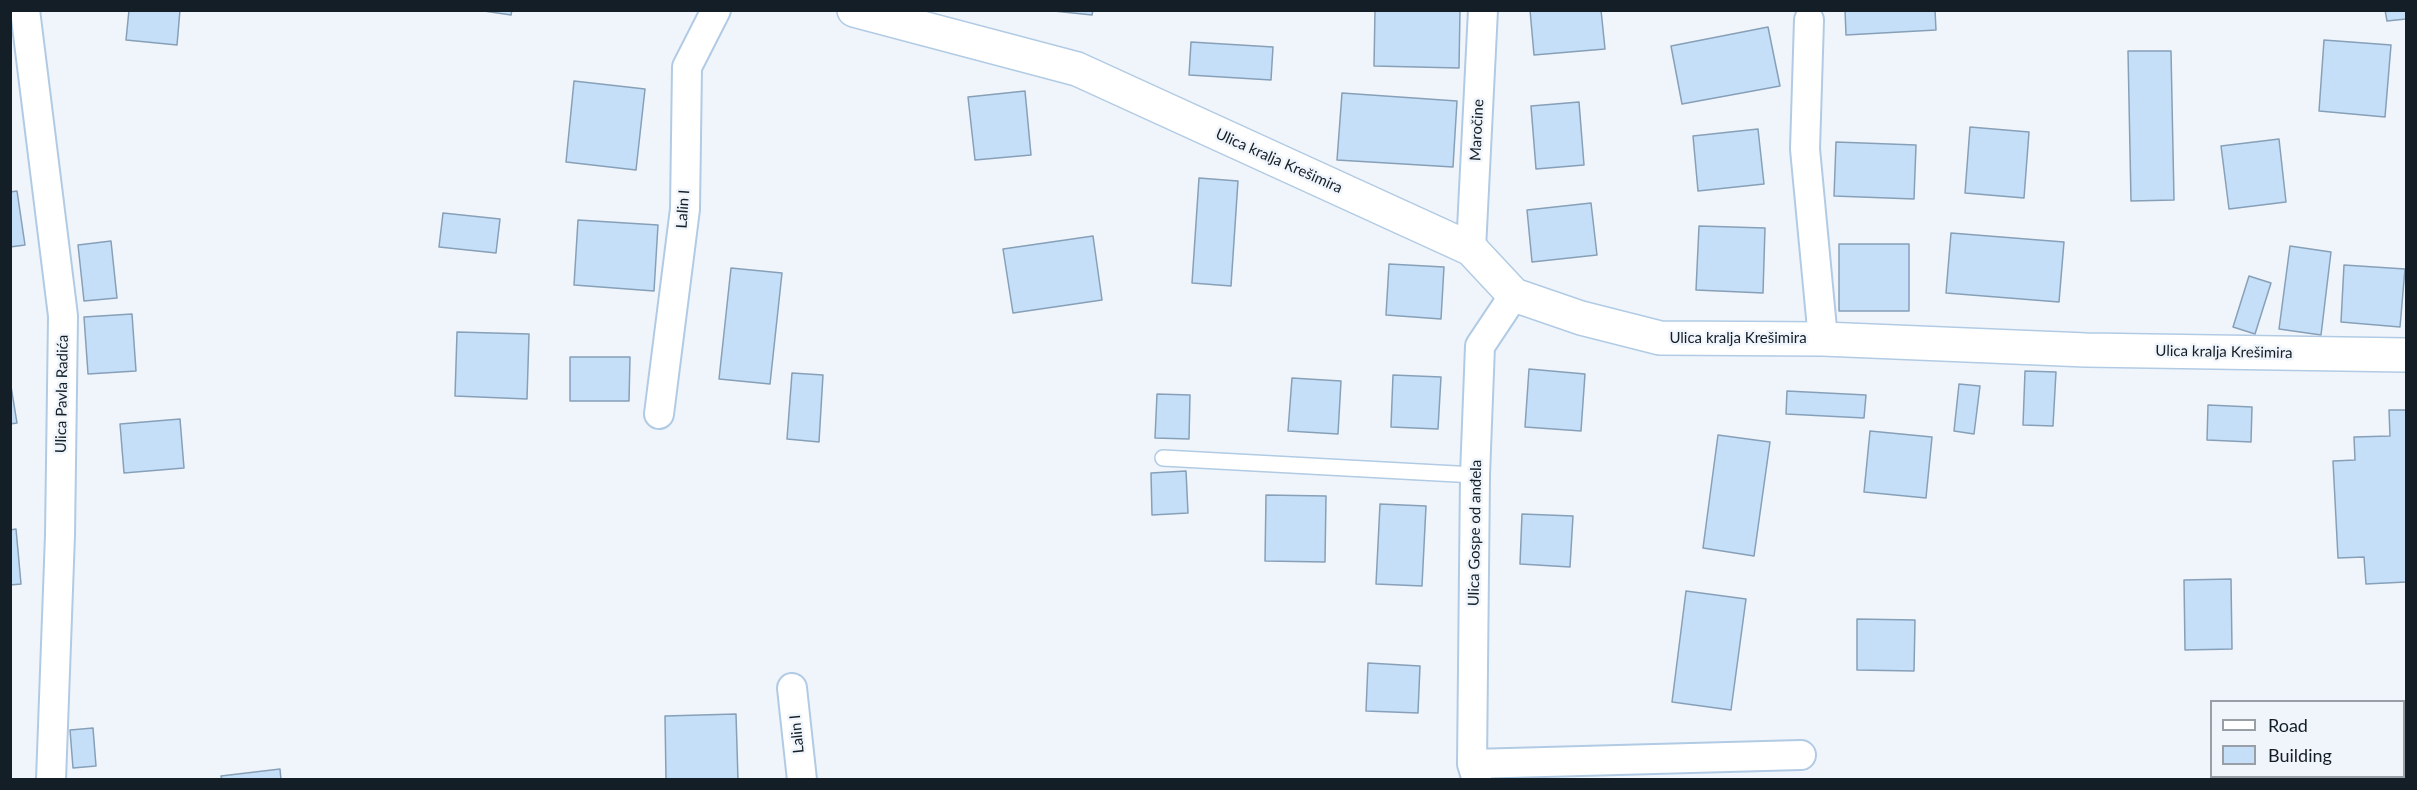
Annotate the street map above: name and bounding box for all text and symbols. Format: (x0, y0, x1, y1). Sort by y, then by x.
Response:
street label: Maročine (1466, 99, 1488, 161)
street label: Ulica kralja Krešimira (1213, 125, 1345, 197)
street label: Lalin I (673, 189, 693, 229)
street label: Ulica kralja Krešimira (1669, 329, 1807, 347)
street label: Ulica Pavla Radića (52, 335, 72, 453)
street label: Ulica kralja Krešimira (2155, 342, 2293, 362)
street label: Ulica Gospe od anđela (1465, 460, 1485, 606)
legend (2210, 700, 2405, 778)
street label: Lalin I (786, 714, 808, 754)
text: Road (2268, 714, 2308, 736)
text: Building (2268, 744, 2332, 766)

